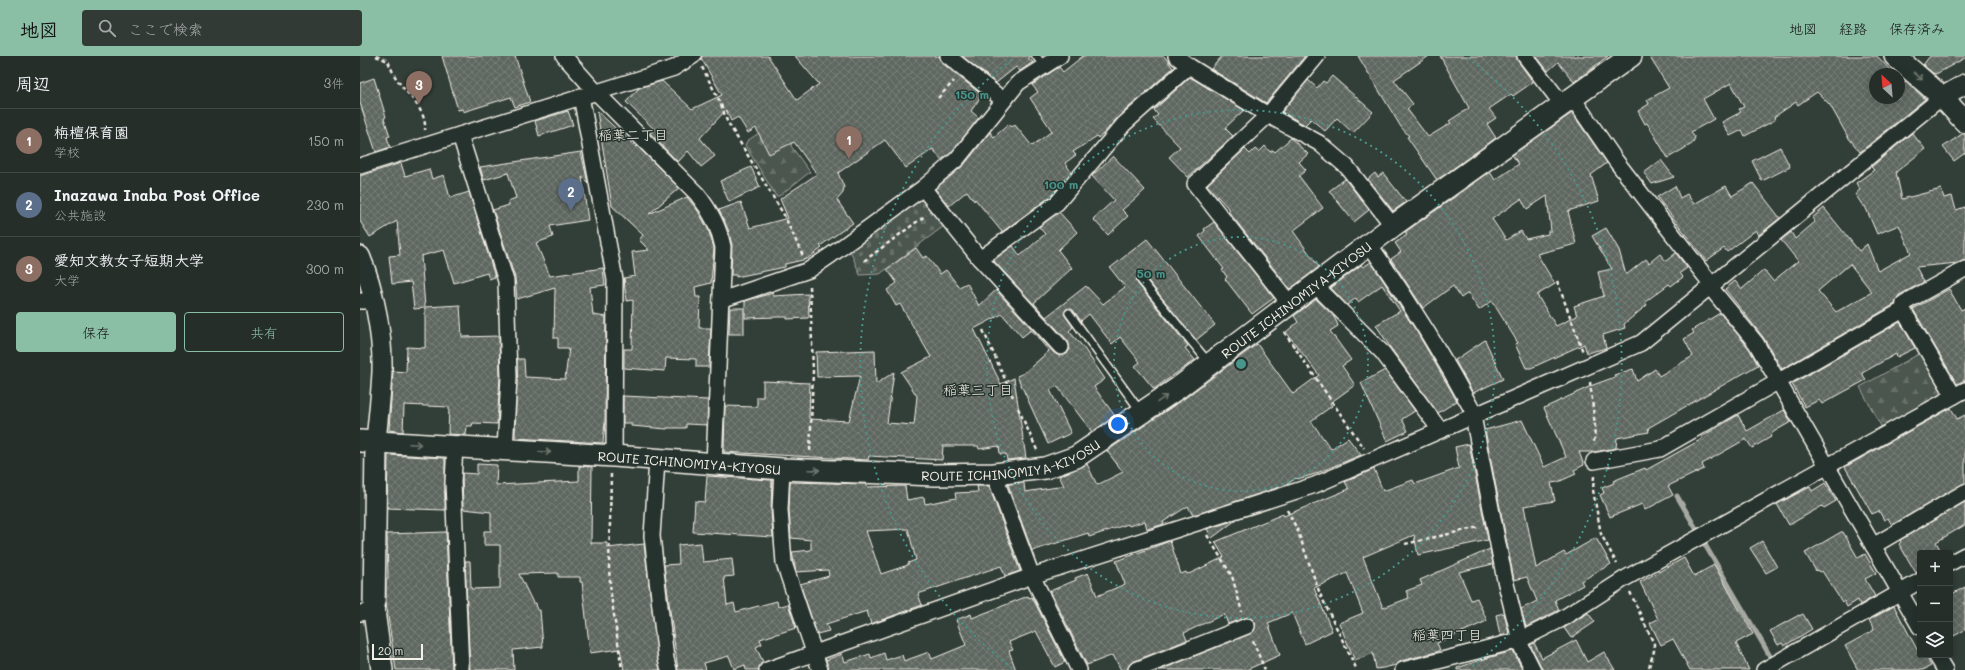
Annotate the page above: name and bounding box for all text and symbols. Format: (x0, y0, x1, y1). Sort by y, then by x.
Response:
search box (82, 10, 362, 46)
text: 地図 (20, 17, 58, 42)
icon: search (96, 17, 118, 39)
text: ここで検索 (128, 19, 203, 39)
text: 地図 (1789, 19, 1817, 38)
text: 経路 (1839, 19, 1867, 38)
text: 保存済み (1889, 19, 1945, 38)
north arrow (1869, 68, 1905, 104)
pin: 3 (406, 71, 432, 104)
text: 周辺 (16, 72, 50, 94)
one-way arrow (1913, 72, 1924, 81)
text: 3件 (323, 74, 344, 91)
text: 150 m (955, 86, 989, 102)
text: 栴檀保育園 (54, 122, 129, 142)
district label: 稲葉二丁目 (598, 125, 668, 144)
pin: 1 (836, 126, 862, 159)
text: 1 (26, 132, 32, 149)
text: 150 m (308, 132, 344, 149)
text: 学校 (54, 143, 80, 160)
text: 100 m (1044, 176, 1078, 192)
pin: 2 (558, 178, 584, 211)
text: Inazawa Inaba Post Office (54, 185, 260, 205)
text: 2 (25, 196, 33, 213)
text: 230 m (307, 196, 344, 213)
text: 公共施設 (54, 206, 106, 223)
street label: ROUTE ICHINOMIYA-KIYOSU (1217, 237, 1374, 361)
text: 愛知文教女子短期大学 (54, 250, 204, 270)
text: 3 (25, 260, 33, 277)
text: 300 m (306, 260, 344, 277)
text: 50 m (1137, 265, 1165, 281)
text: 大学 (54, 271, 80, 288)
button: 保存 (16, 312, 176, 352)
button: 共有 (184, 312, 344, 352)
centre of rings (1234, 357, 1248, 371)
district label: 稲葉三丁目 (943, 380, 1013, 399)
one-way arrow (1157, 395, 1168, 403)
your location (1108, 414, 1128, 434)
street label: ROUTE ICHINOMIYA-KIYOSU (921, 435, 1103, 484)
one-way arrow (408, 440, 421, 448)
street label: ROUTE ICHINOMIYA-KIYOSU (597, 447, 782, 477)
one-way arrow (538, 448, 551, 455)
one-way arrow (807, 466, 820, 474)
map controls (1917, 550, 1953, 658)
button: + (1917, 550, 1953, 586)
button: − (1917, 586, 1953, 622)
button: layers (1917, 622, 1953, 658)
district label: 稲葉四丁目 (1412, 625, 1482, 644)
scale bar (372, 642, 423, 661)
text: 20 m (378, 643, 403, 658)

